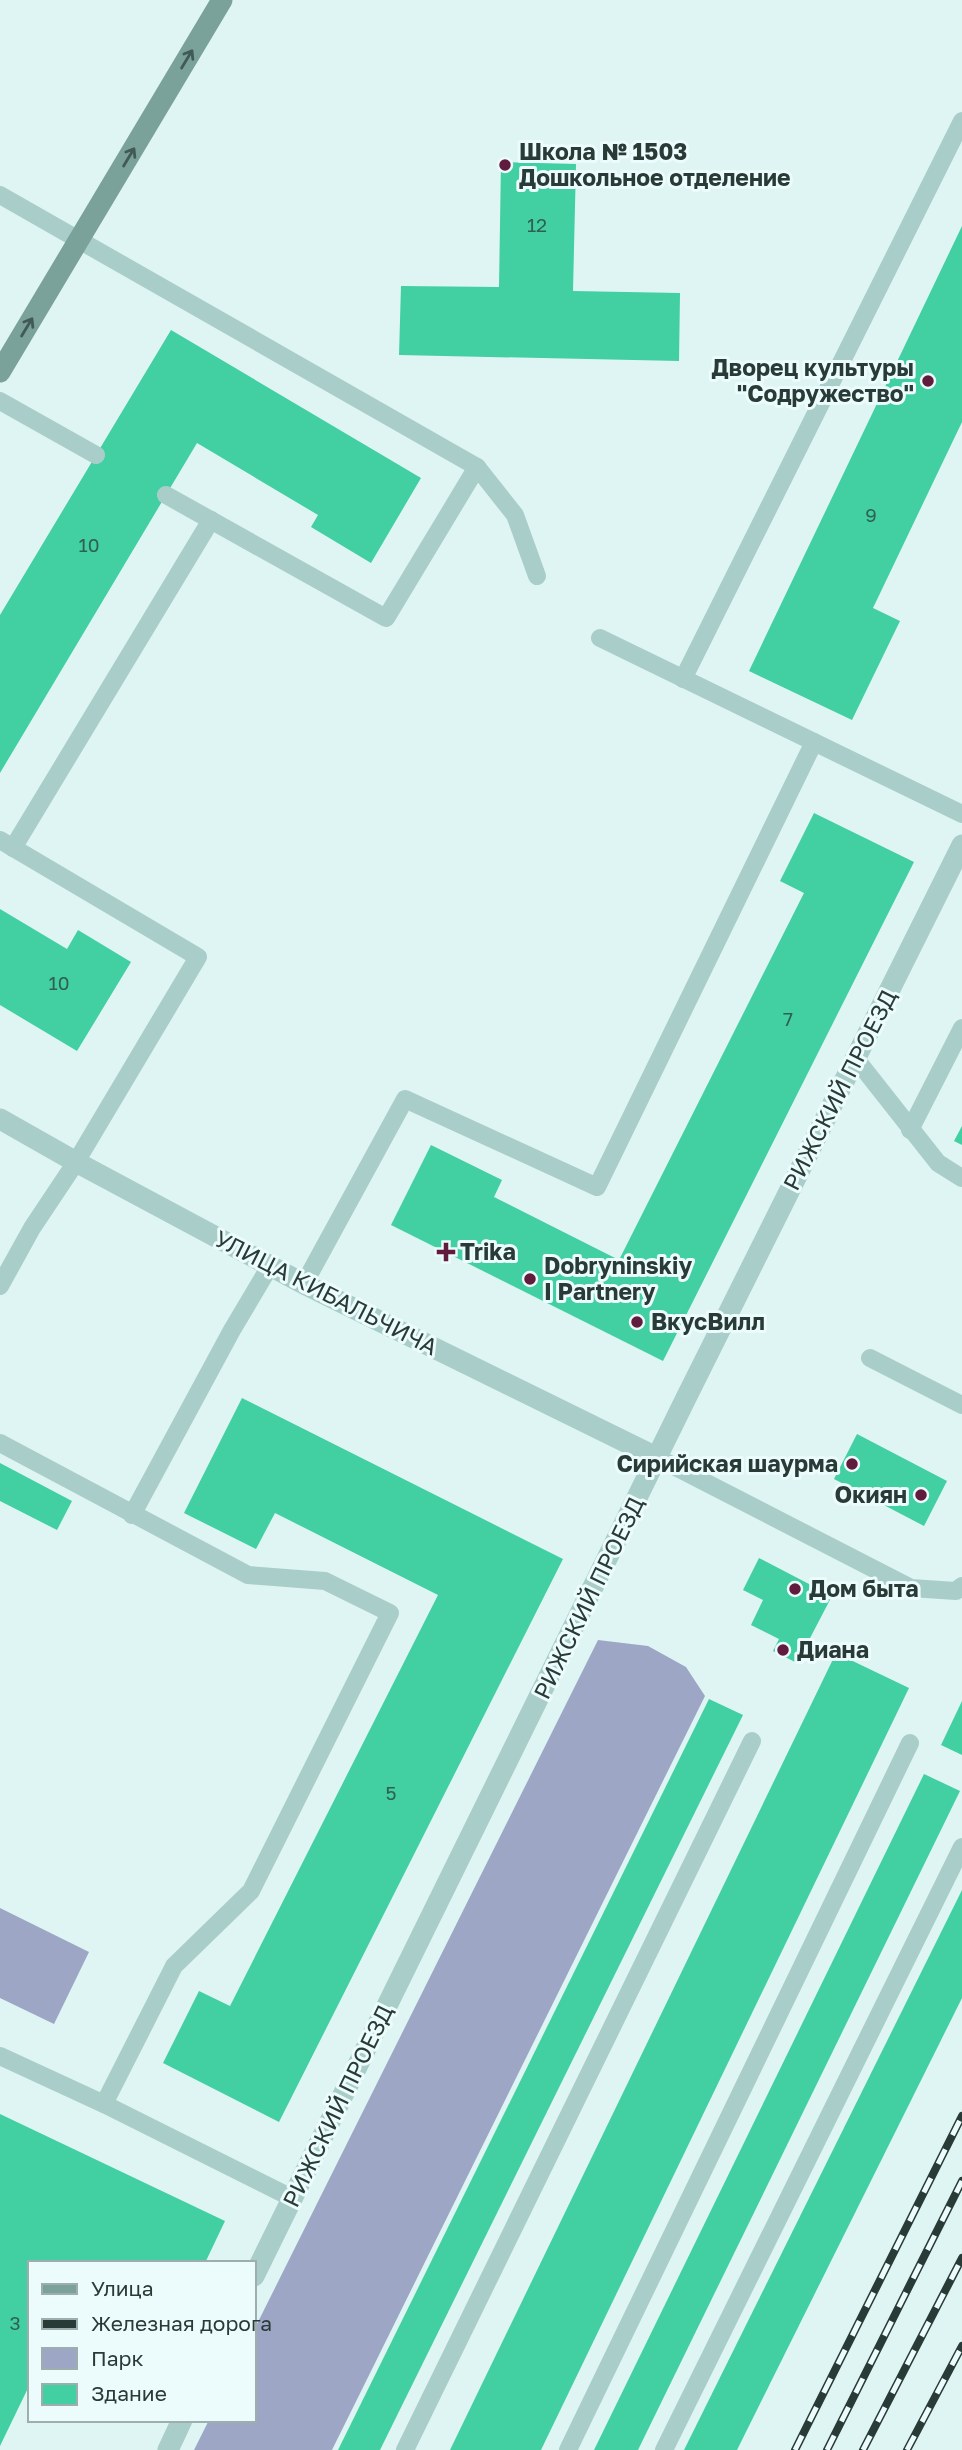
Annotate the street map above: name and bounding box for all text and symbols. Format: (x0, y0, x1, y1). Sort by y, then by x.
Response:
one-way arrow (181, 49, 194, 70)
place label: Школа № 1503 Дошкольное отделение (519, 137, 791, 191)
one-way arrow (122, 147, 136, 167)
marker: Школа № 1503 Дошкольное отделение (497, 157, 513, 173)
house number: 12 (527, 213, 547, 236)
one-way arrow (21, 317, 35, 337)
place label: Дворец культуры "Содружество" (712, 353, 914, 407)
marker: Дворец культуры "Содружество" (920, 373, 936, 389)
house number: 9 (865, 503, 877, 526)
house number: 10 (79, 533, 100, 556)
house number: 10 (49, 971, 70, 994)
street label: РИЖСКИЙ ПРОЕЗД (776, 984, 902, 1195)
house number: 7 (783, 1007, 793, 1030)
street label: УЛИЦА КИБАЛЬЧИЧА (210, 1224, 443, 1361)
place label: Trika (460, 1237, 516, 1265)
marker: Trika (438, 1244, 454, 1260)
place label: Dobryninskiy I Partnery (544, 1251, 692, 1305)
marker: Dobryninskiy I Partnery (522, 1271, 538, 1287)
place label: ВкусВилл (651, 1307, 765, 1335)
marker: ВкусВилл (629, 1314, 645, 1330)
place label: Сирийская шаурма (616, 1449, 838, 1477)
marker: Сирийская шаурма (844, 1456, 860, 1472)
place label: Окиян (834, 1480, 907, 1508)
marker: Окиян (913, 1487, 929, 1503)
street label: РИЖСКИЙ ПРОЕЗД (527, 1492, 649, 1703)
place label: Дом быта (809, 1574, 918, 1602)
marker: Дом быта (787, 1581, 803, 1597)
place label: Диана (797, 1635, 869, 1663)
marker: Диана (775, 1642, 791, 1658)
house number: 5 (385, 1781, 397, 1804)
street label: РИЖСКИЙ ПРОЕЗД (276, 2000, 398, 2211)
legend (28, 2261, 256, 2422)
text: Улица (91, 2275, 154, 2301)
text: Железная дорога (91, 2310, 272, 2336)
house number: 3 (9, 2311, 21, 2334)
text: Парк (91, 2345, 144, 2371)
text: Здание (91, 2380, 167, 2406)

